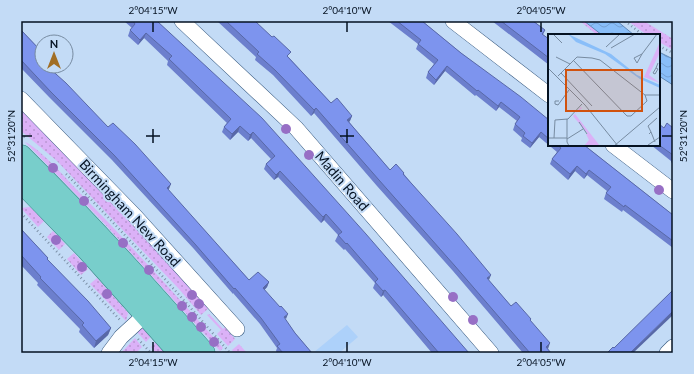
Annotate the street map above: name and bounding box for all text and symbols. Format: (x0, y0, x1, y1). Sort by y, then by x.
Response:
text: 2°04'15"W (128, 4, 178, 16)
text: 2°04'10"W (322, 4, 372, 16)
text: 2°04'05"W (516, 4, 566, 16)
north arrow (34, 34, 74, 74)
inset map (548, 34, 660, 146)
text: N (50, 37, 58, 50)
text: 52°31'20"N (5, 110, 17, 162)
text: 52°31'20"N (677, 110, 689, 162)
street label: Madin Road (312, 147, 373, 214)
street label: Birmingham New Road (76, 156, 184, 270)
text: 2°04'15"W (128, 356, 178, 368)
text: 2°04'10"W (322, 356, 372, 368)
text: 2°04'05"W (516, 356, 566, 368)

